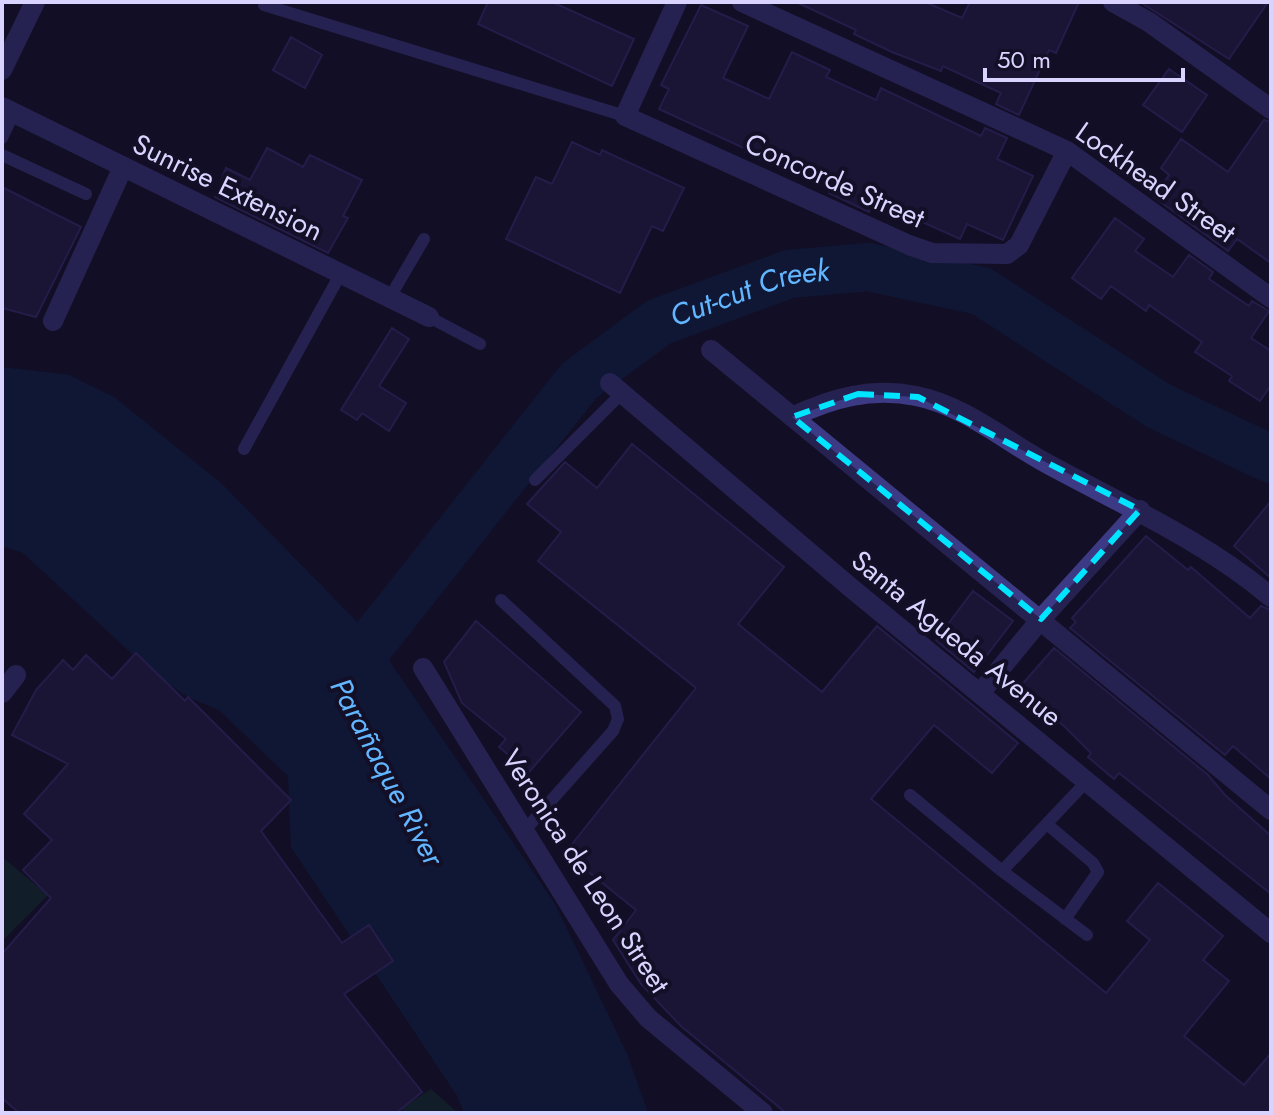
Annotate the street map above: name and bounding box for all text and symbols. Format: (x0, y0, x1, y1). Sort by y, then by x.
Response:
scale bar (985, 32, 1183, 82)
text: 50 m (997, 42, 1051, 77)
street label: Lockhead Street (1067, 112, 1244, 253)
street label: Concorde Street (738, 122, 932, 239)
street label: Sunrise Extension (126, 124, 330, 251)
water label: Cut-cut Creek (663, 248, 832, 337)
street label: Santa Agueda Avenue (842, 540, 1071, 736)
water label: Parañaque River (320, 670, 456, 875)
street label: Veronica de Leon Street (491, 741, 680, 1001)

